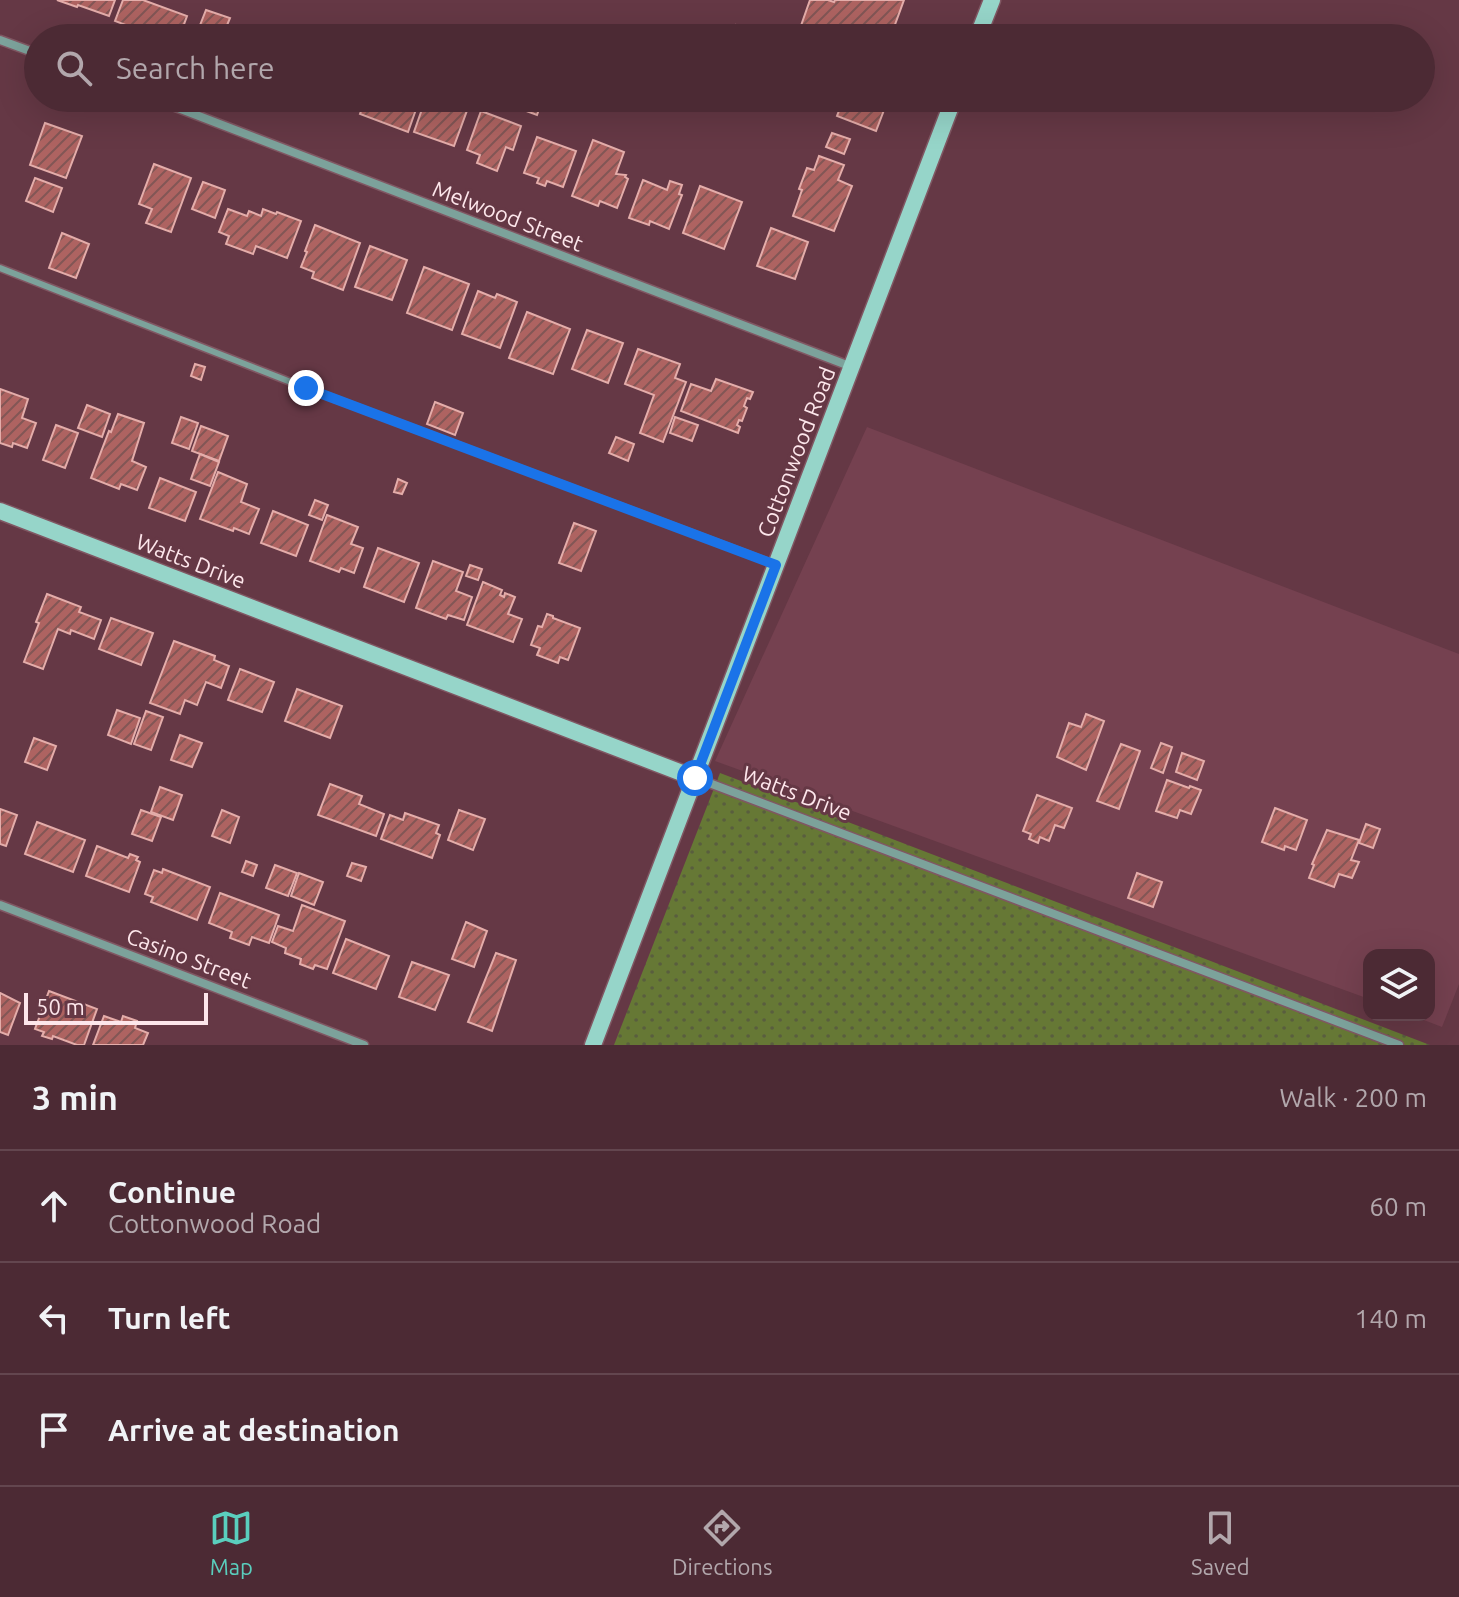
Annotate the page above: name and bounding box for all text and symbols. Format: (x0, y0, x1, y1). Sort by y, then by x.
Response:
search box (24, 24, 1435, 112)
icon: search (52, 46, 96, 90)
text: Search here (116, 51, 275, 85)
street label: Melwood Street (429, 175, 587, 256)
street label: Cottonwood Road (752, 363, 840, 541)
route end (288, 370, 324, 406)
street label: Watts Drive (133, 528, 249, 593)
route start (677, 760, 713, 796)
street label: Watts Drive (739, 760, 855, 825)
street label: Casino Street (123, 922, 255, 993)
map controls (1363, 949, 1435, 1021)
button: layers (1363, 949, 1435, 1021)
scale bar (24, 989, 208, 1025)
text: 50 m (36, 994, 85, 1019)
text: 3 min (32, 1078, 118, 1116)
text: Walk · 200 m (1279, 1083, 1427, 1112)
text: Continue (108, 1175, 236, 1209)
icon: ahead (32, 1184, 76, 1228)
text: 60 m (1369, 1192, 1427, 1221)
text: Cottonwood Road (108, 1209, 321, 1238)
icon: left (32, 1296, 76, 1340)
text: Turn left (108, 1301, 230, 1335)
text: 140 m (1355, 1304, 1427, 1333)
icon: arrive (32, 1408, 76, 1452)
text: Arrive at destination (108, 1413, 400, 1447)
tab: Map (209, 1506, 253, 1579)
tab: Directions (672, 1506, 772, 1579)
tab: Saved (1191, 1506, 1250, 1579)

